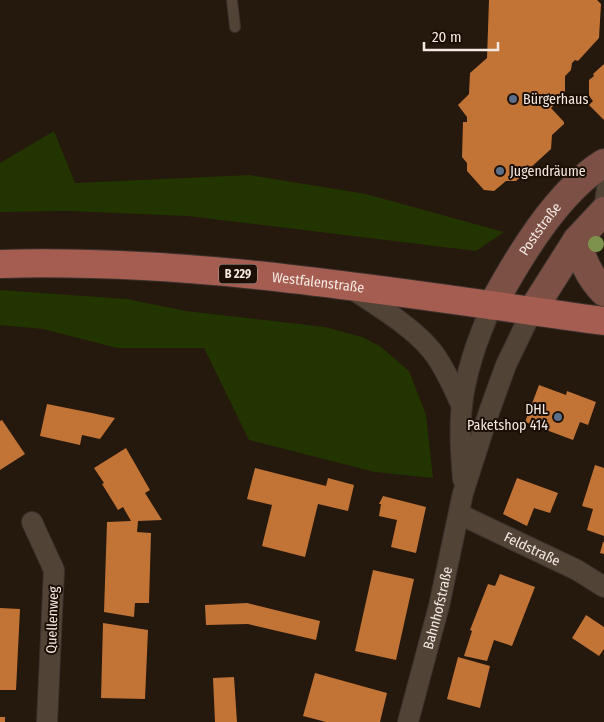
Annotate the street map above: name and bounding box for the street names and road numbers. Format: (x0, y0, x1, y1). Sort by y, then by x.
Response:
street label: Poststraße (516, 199, 565, 259)
road number: B 229 (219, 264, 257, 284)
street label: Westfalenstraße (271, 269, 365, 297)
street label: Feldstraße (501, 529, 563, 570)
street label: Bahnhofstraße (420, 565, 456, 651)
street label: Quellenweg (43, 586, 62, 654)

